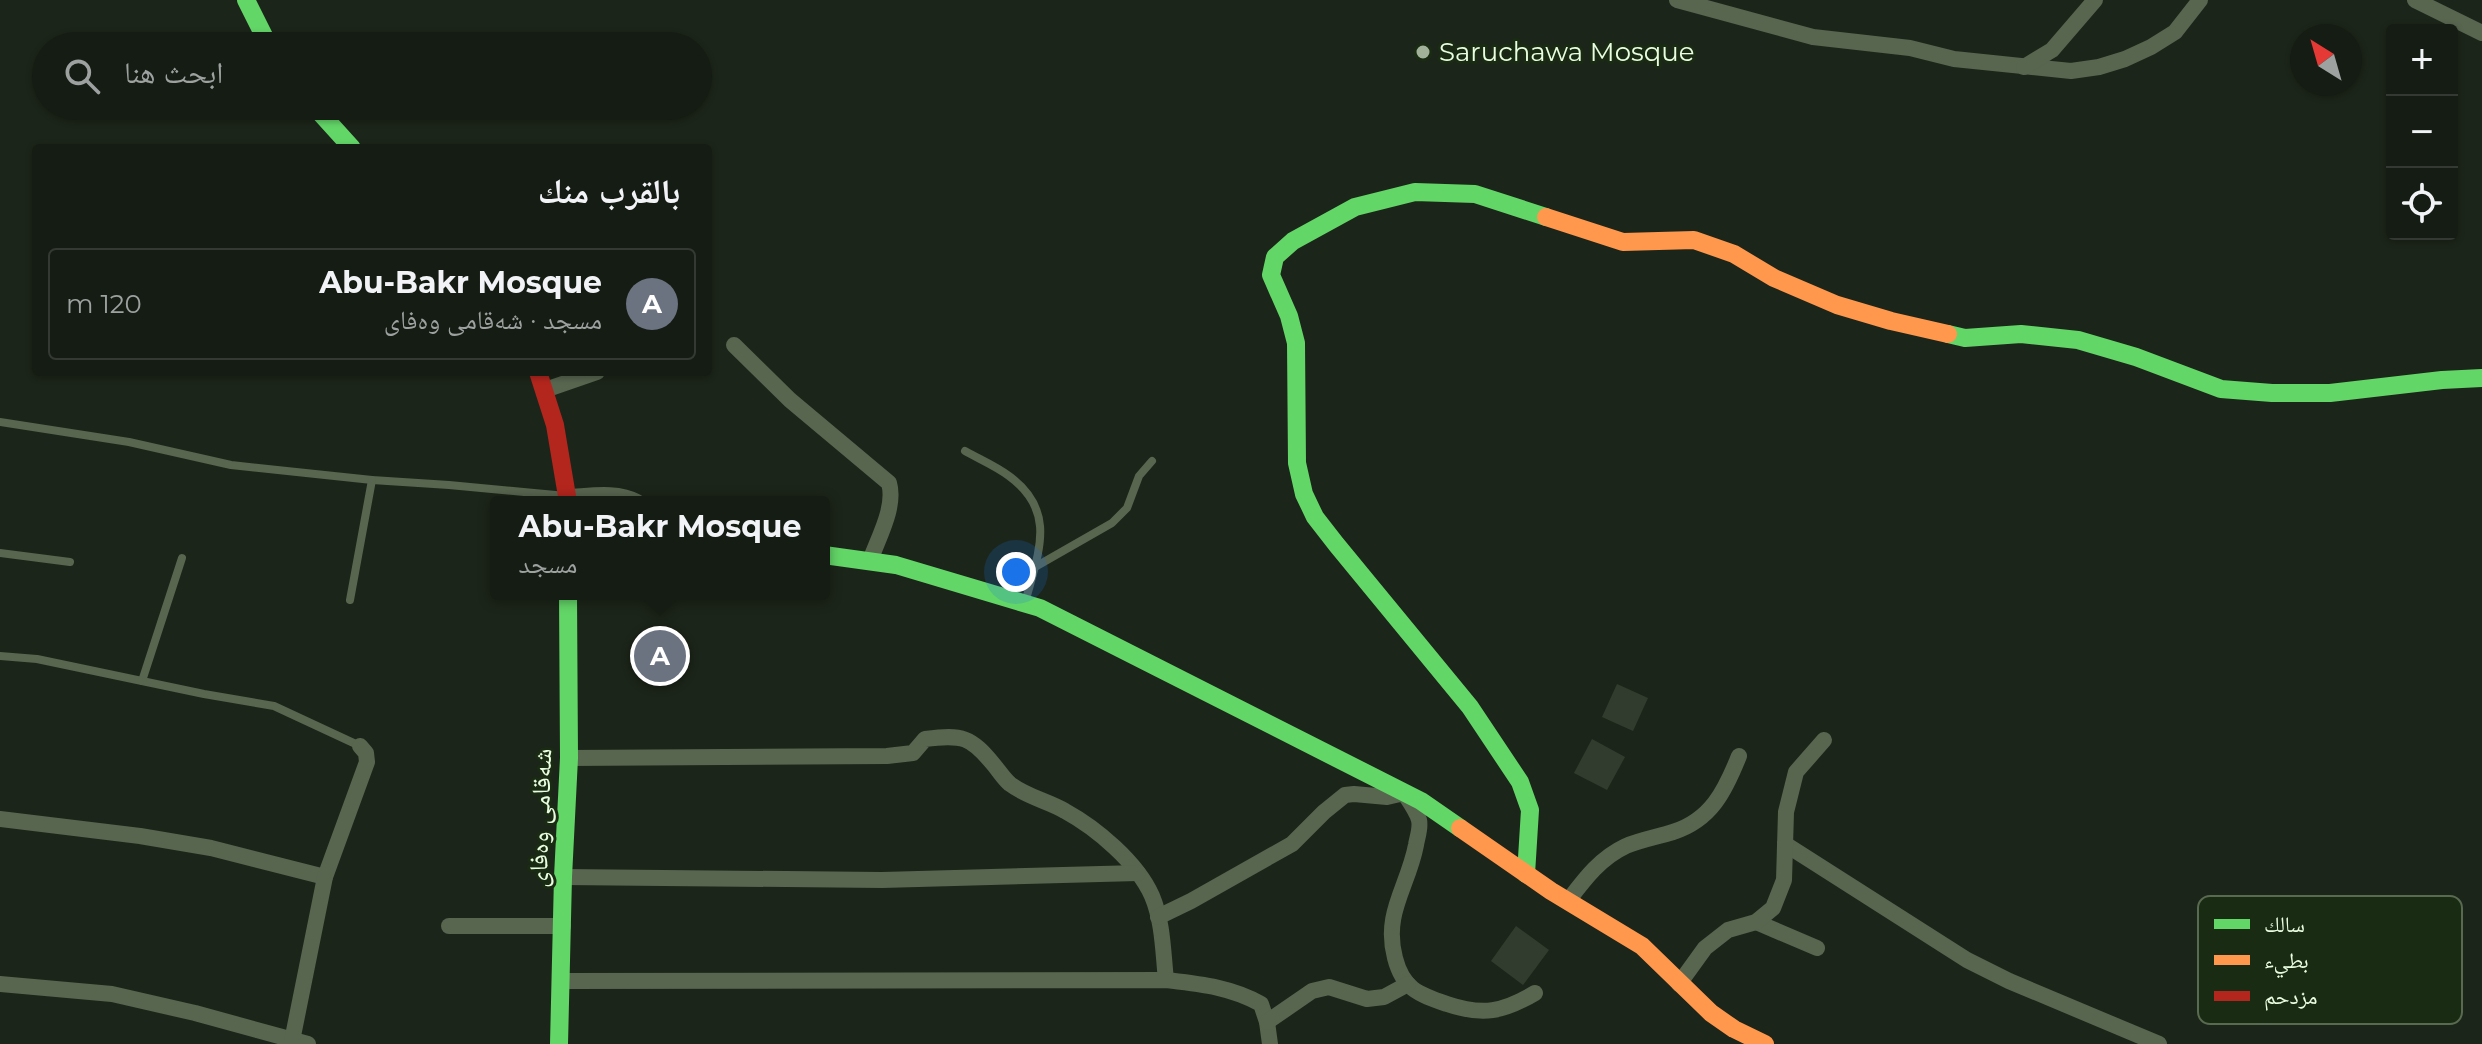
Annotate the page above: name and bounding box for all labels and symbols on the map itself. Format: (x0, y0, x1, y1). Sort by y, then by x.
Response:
north arrow (2290, 24, 2362, 96)
place label: Saruchawa Mosque (1439, 36, 1694, 68)
marker: Saruchawa Mosque (1414, 43, 1432, 61)
your location (996, 552, 1036, 592)
pin: A (634, 626, 686, 686)
street label: شەقامی وەفای (522, 748, 558, 888)
legend (2198, 896, 2462, 1024)
text: سالك (2264, 911, 2305, 938)
text: بطيء (2264, 947, 2309, 978)
text: مزدحم (2264, 983, 2318, 1011)

